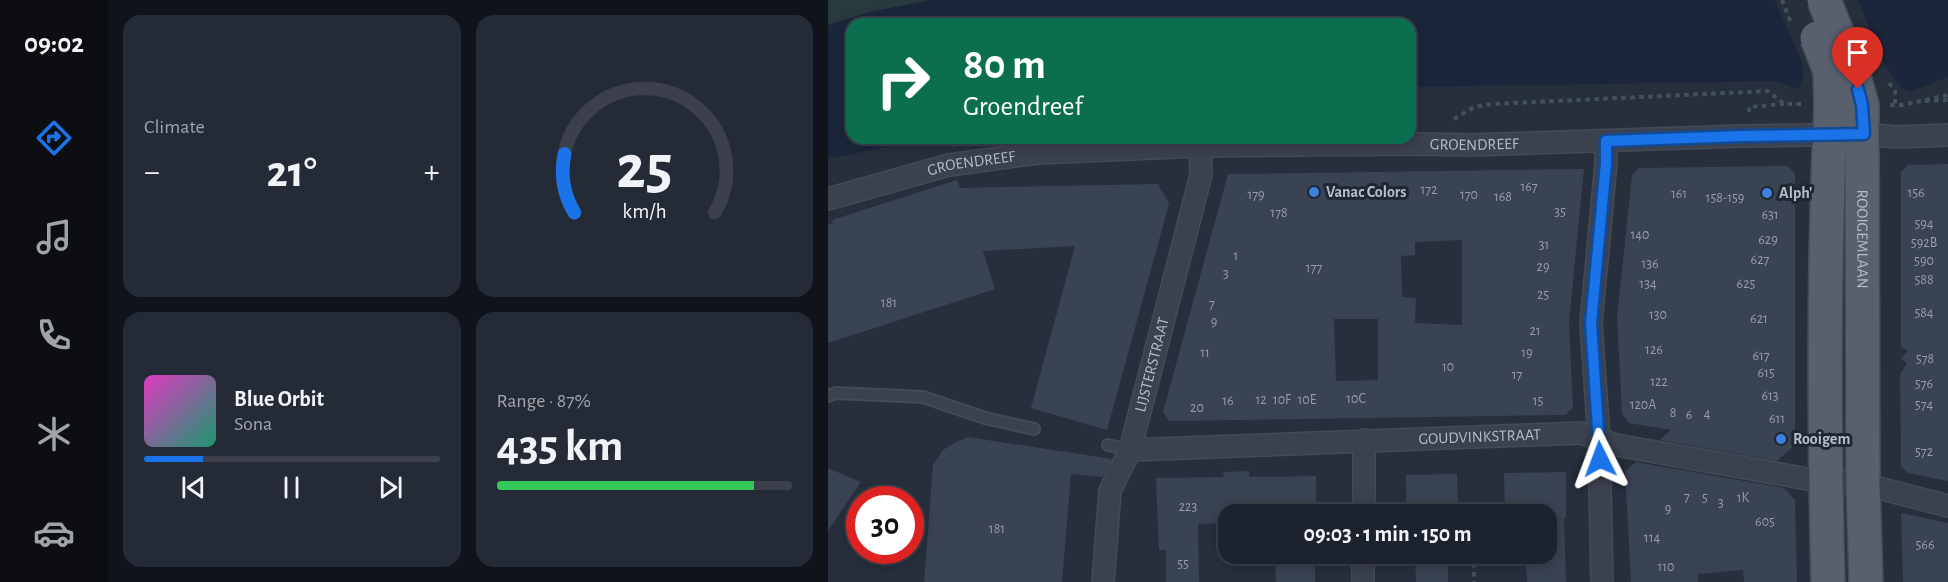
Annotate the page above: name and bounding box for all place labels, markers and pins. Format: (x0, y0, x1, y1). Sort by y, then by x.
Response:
pin (1832, 27, 1883, 89)
place label: Vanac Colors (1326, 184, 1406, 200)
marker: Vanac Colors (1307, 185, 1321, 199)
place label: Alph' (1779, 185, 1812, 201)
marker: Alph' (1760, 186, 1774, 200)
place label: Rooigem (1793, 431, 1850, 447)
marker: Rooigem (1774, 432, 1788, 446)

